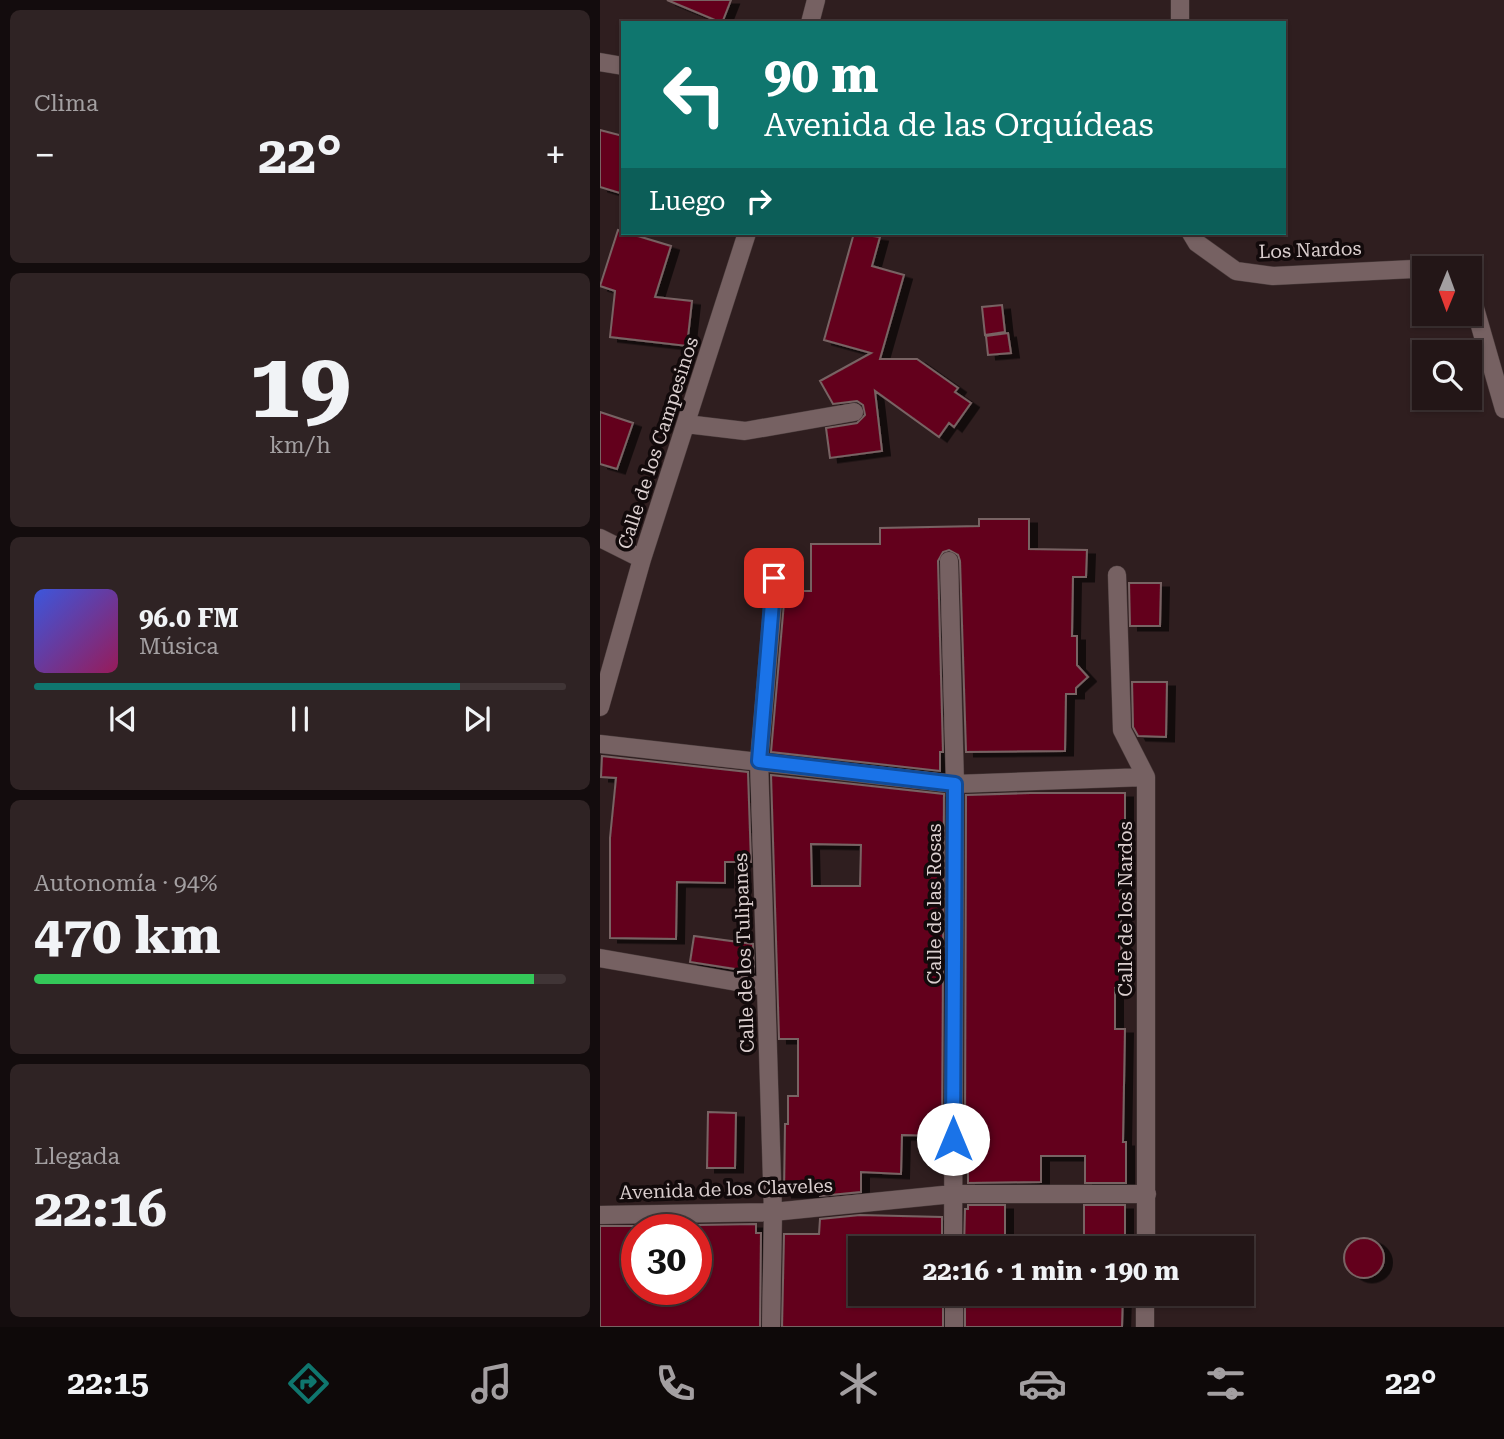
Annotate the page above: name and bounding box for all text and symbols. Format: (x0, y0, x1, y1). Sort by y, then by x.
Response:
text: 90 m (764, 47, 879, 104)
icon: left (649, 49, 740, 140)
text: Clima (34, 90, 98, 117)
text: Avenida de las Orquídeas (764, 106, 1154, 144)
text: 22° (258, 125, 342, 186)
text: − (34, 133, 55, 177)
text: + (545, 133, 566, 177)
icon: right (740, 182, 778, 220)
text: Luego (649, 186, 726, 216)
street label: Los Nardos (1258, 237, 1362, 263)
north arrow (1412, 256, 1482, 326)
map controls (1412, 256, 1482, 410)
text: 19 (249, 333, 351, 439)
street label: Calle de los Campesinos (613, 334, 703, 552)
button: search (1412, 340, 1482, 410)
text: km/h (269, 432, 331, 459)
pin (744, 548, 804, 608)
icon: arrive (755, 559, 793, 597)
text: 96.0 FM (139, 603, 239, 633)
text: Música (139, 633, 219, 660)
icon: previous (104, 700, 142, 738)
icon: pause (281, 700, 319, 738)
icon: next (458, 700, 496, 738)
street label: Calle de los Nardos (1114, 821, 1137, 997)
street label: Calle de las Rosas (923, 823, 946, 985)
street label: Calle de los Tulipanes (729, 853, 759, 1053)
text: Autonomía · 94% (34, 870, 218, 897)
text: 470 km (34, 905, 221, 966)
position arrow (916, 1102, 990, 1176)
text: Llegada (34, 1143, 120, 1170)
street label: Avenida de los Claveles (619, 1174, 833, 1204)
text: 22:16 (34, 1178, 167, 1239)
speed limit sign: 30 (621, 1214, 712, 1305)
text: 22:16 · 1 min · 190 m (923, 1256, 1179, 1286)
icon: directions (284, 1359, 333, 1408)
icon: music (467, 1359, 516, 1408)
icon: phone (651, 1359, 700, 1408)
icon: climate (834, 1359, 883, 1408)
icon: car (1018, 1359, 1067, 1408)
icon: filters (1201, 1359, 1250, 1408)
text: 22:15 (67, 1364, 149, 1402)
text: 22° (1385, 1364, 1437, 1402)

